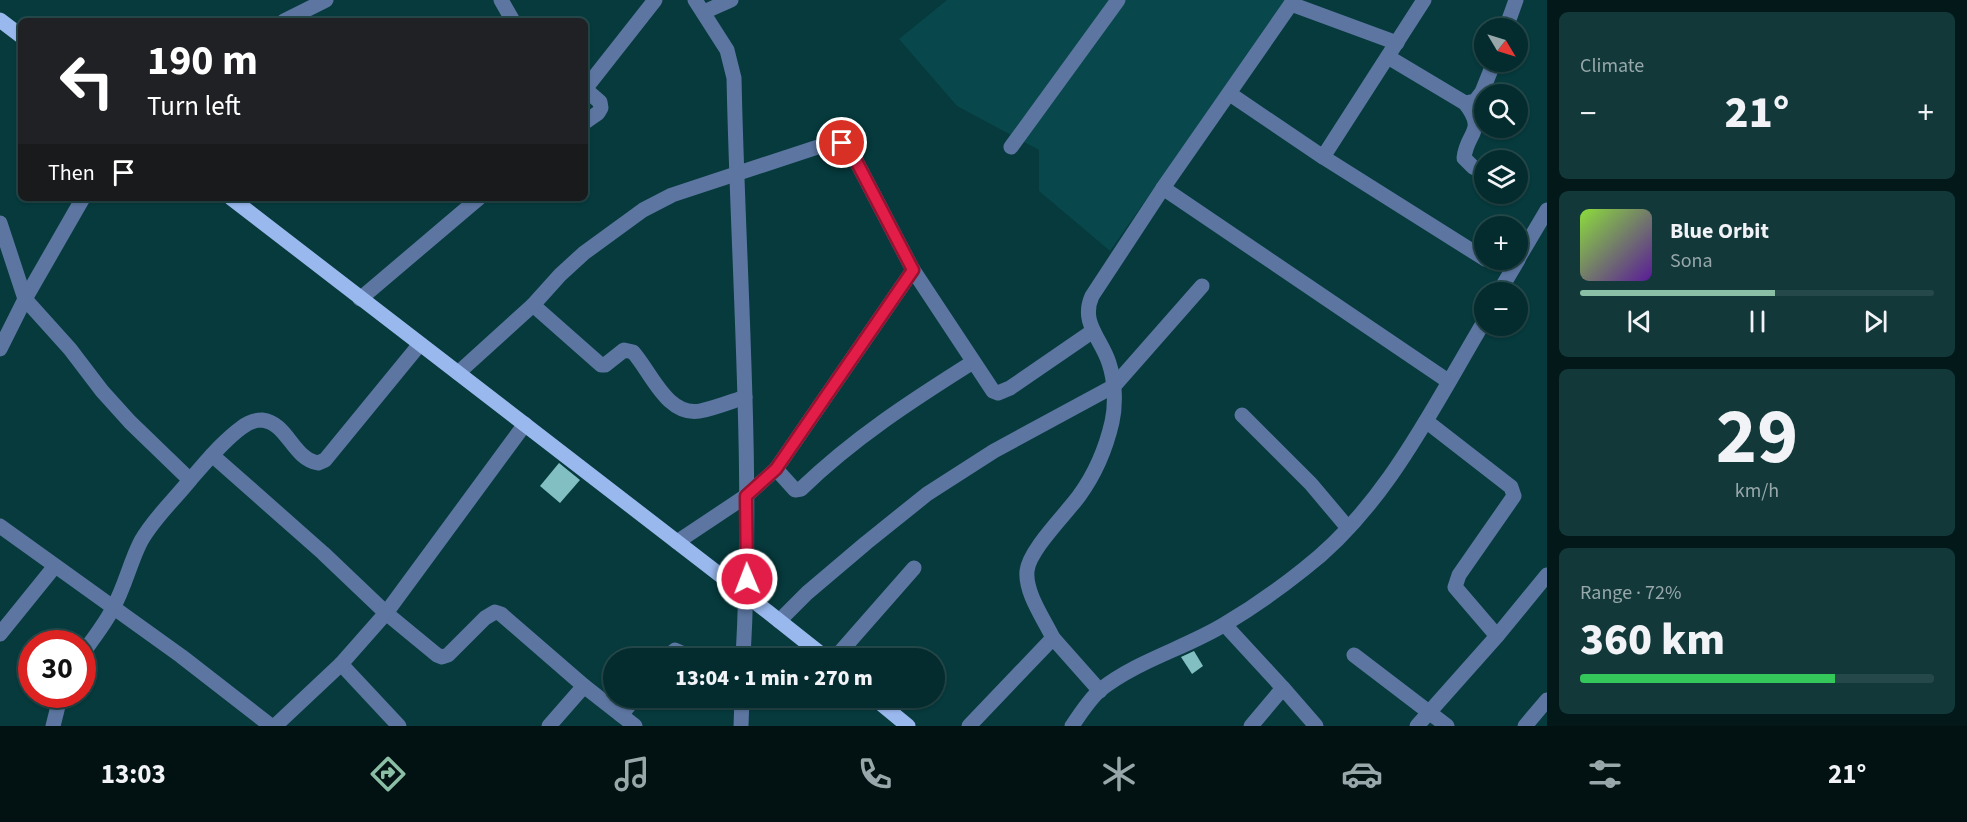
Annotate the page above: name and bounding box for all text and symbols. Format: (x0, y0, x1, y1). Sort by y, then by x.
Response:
north arrow (1474, 18, 1528, 72)
map controls (1474, 18, 1528, 336)
text: 190 m (147, 31, 258, 91)
icon: left (48, 42, 126, 120)
text: Climate (1580, 52, 1644, 80)
text: 21° (1725, 81, 1789, 145)
button: search (1474, 84, 1528, 138)
text: Turn left (147, 87, 241, 126)
text: − (1580, 90, 1596, 137)
text: + (1918, 90, 1934, 137)
pin (816, 117, 867, 168)
icon: arrive (825, 126, 858, 159)
button: layers (1474, 150, 1528, 204)
icon: arrive (107, 156, 140, 189)
text: Then (48, 157, 95, 189)
text: Blue Orbit (1670, 215, 1769, 247)
button: + (1474, 216, 1528, 270)
text: Sona (1670, 247, 1713, 275)
button: − (1474, 282, 1528, 336)
icon: previous (1623, 305, 1656, 338)
icon: pause (1741, 305, 1774, 338)
icon: next (1859, 305, 1892, 338)
text: 29 (1716, 382, 1798, 493)
text: km/h (1735, 477, 1779, 505)
position arrow (715, 547, 779, 611)
text: Range · 72% (1580, 579, 1681, 607)
text: 360 km (1580, 608, 1725, 672)
speed limit sign: 30 (18, 630, 96, 708)
text: 13:04 · 1 min · 270 m (675, 662, 873, 694)
icon: directions (367, 753, 409, 795)
icon: music (611, 753, 653, 795)
icon: phone (854, 753, 896, 795)
icon: climate (1098, 753, 1140, 795)
icon: car (1341, 753, 1383, 795)
icon: filters (1584, 753, 1626, 795)
text: 13:03 (101, 755, 166, 794)
text: 21° (1828, 755, 1866, 794)

